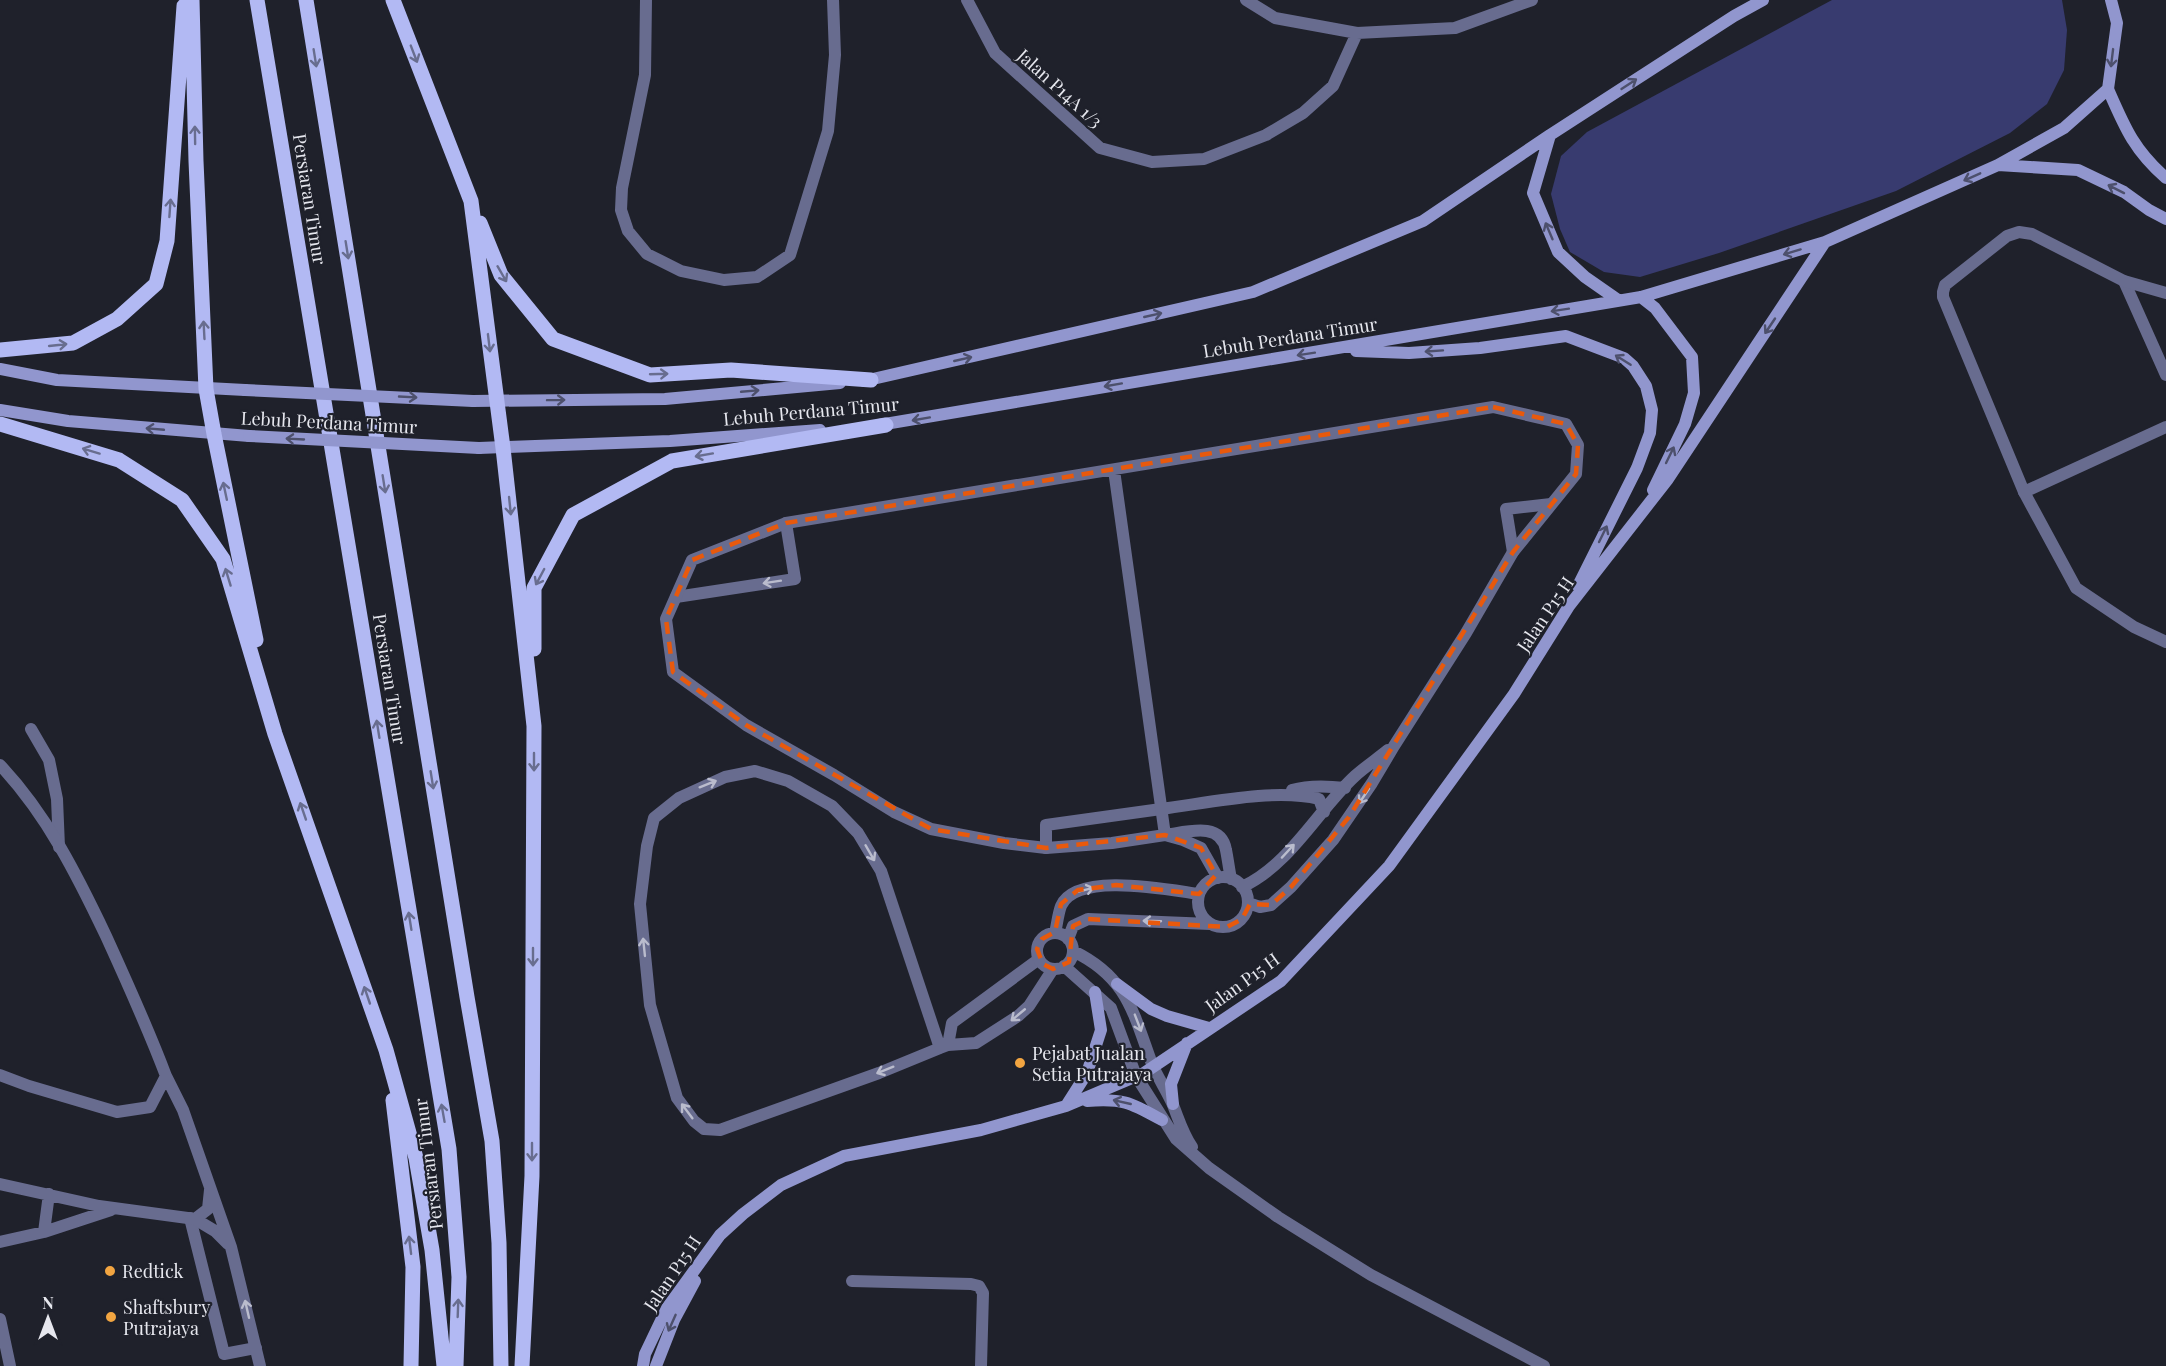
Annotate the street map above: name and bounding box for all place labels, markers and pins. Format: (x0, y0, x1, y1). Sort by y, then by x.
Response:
place label: Pejabat Jualan Setia Putrajaya (1032, 1041, 1152, 1086)
marker: Pejabat Jualan Setia Putrajaya (1013, 1056, 1027, 1070)
place label: Redtick (122, 1259, 184, 1283)
marker: Redtick (103, 1264, 117, 1278)
place label: Shaftsbury Putrajaya (123, 1295, 210, 1340)
marker: Shaftsbury Putrajaya (104, 1310, 118, 1324)

